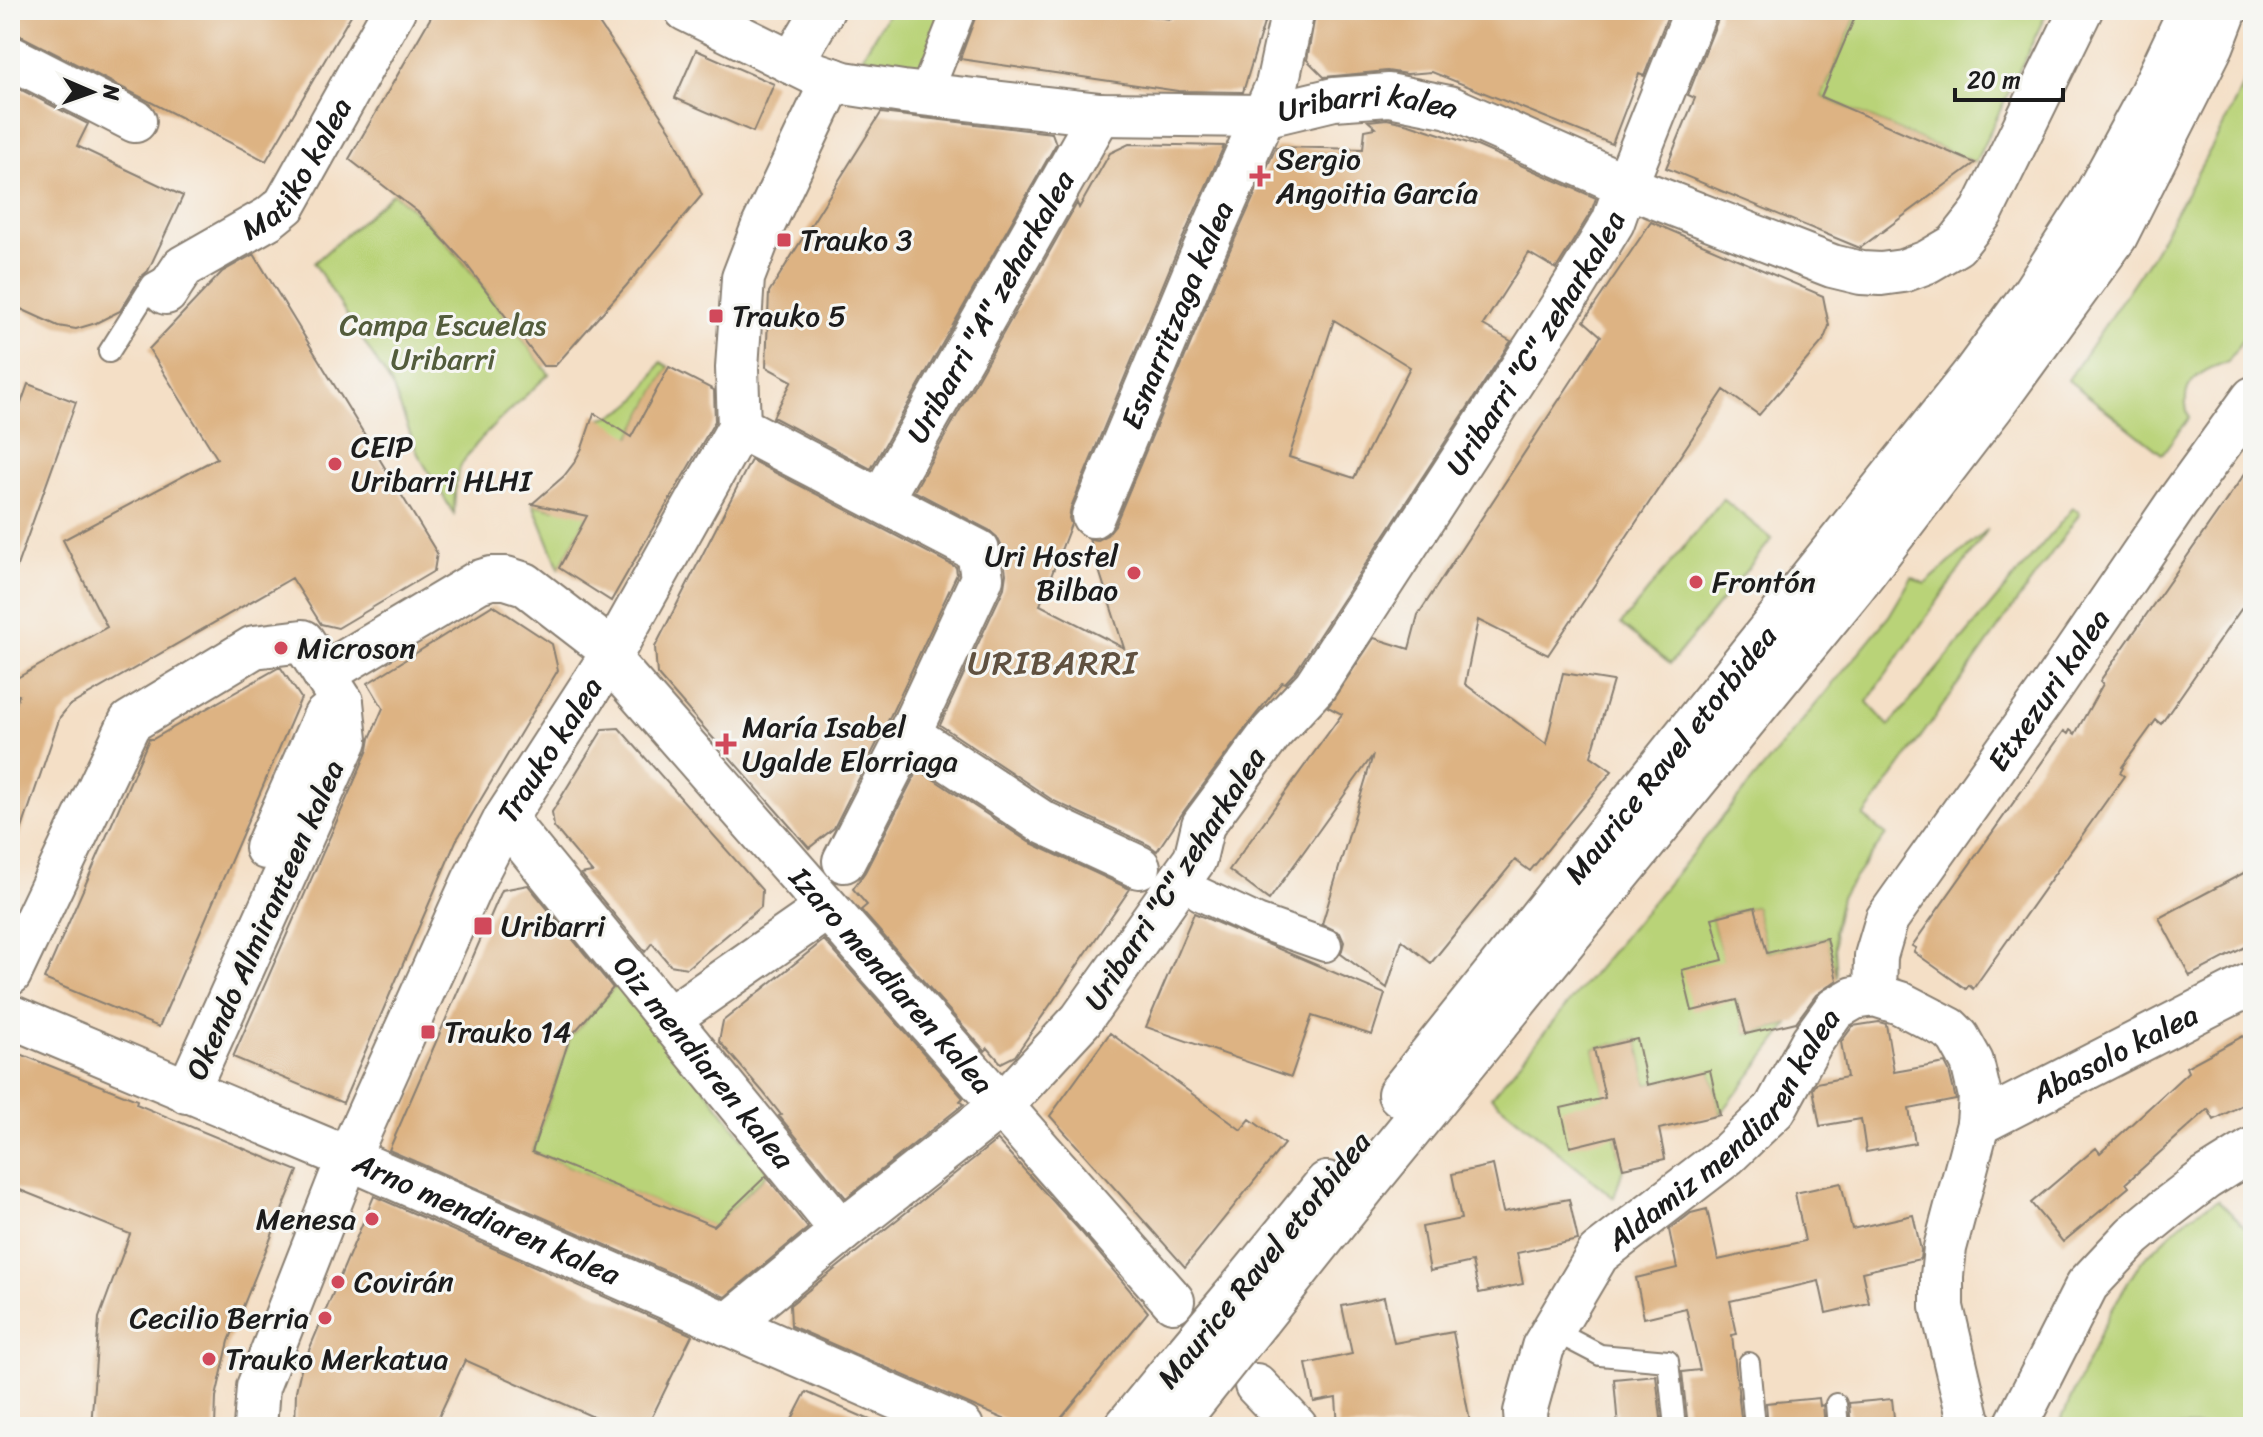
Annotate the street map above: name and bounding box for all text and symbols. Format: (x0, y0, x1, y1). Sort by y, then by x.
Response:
north arrow (52, 52, 132, 132)
scale bar (1955, 52, 2063, 102)
text: 20 m (1967, 59, 2021, 101)
street label: Uribarri kalea (1272, 68, 1468, 139)
text: N (92, 83, 131, 102)
street label: Matiko kalea (231, 87, 367, 256)
place label: Sergio Angoitia García (1275, 132, 1478, 220)
street label: Uribarri "A" zeharkalea (891, 159, 1090, 454)
marker: Sergio Angoitia García (1251, 167, 1269, 185)
street label: Esnarritzaga kalea (1105, 192, 1250, 438)
street label: Uribarri "C" zeharkalea (1431, 203, 1642, 487)
place label: Trauko 3 (800, 213, 912, 267)
marker: Trauko 3 (775, 231, 793, 249)
place label: Trauko 5 (732, 289, 846, 343)
park label: Campa Escuelas Uribarri (340, 298, 547, 386)
marker: Trauko 5 (707, 307, 725, 325)
place label: CEIP Uribarri HLHI (351, 420, 534, 508)
marker: CEIP Uribarri HLHI (326, 455, 344, 473)
place label: Uri Hostel Bilbao (984, 529, 1119, 617)
place label: Frontón (1712, 555, 1816, 609)
marker: Uri Hostel Bilbao (1125, 564, 1143, 582)
marker: Frontón (1687, 573, 1705, 591)
street label: Etxezuri kalea (1972, 597, 2125, 783)
street label: Maurice Ravel etorbidea (1550, 612, 1792, 897)
place label: Microson (297, 621, 416, 675)
district label: URIBARRI (967, 633, 1139, 693)
marker: Microson (272, 639, 290, 657)
street label: Trauko kalea (482, 666, 617, 834)
place label: María Isabel Ugalde Elorriaga (742, 700, 958, 788)
marker: María Isabel Ugalde Elorriaga (717, 735, 735, 753)
street label: Uribarri "C" zeharkalea (1069, 735, 1282, 1022)
street label: Okendo Almiranteen kalea (170, 751, 360, 1089)
street label: Izaro mendiaren kalea (775, 853, 1008, 1107)
place label: Uribarri (501, 899, 606, 953)
marker: Uribarri (472, 915, 494, 937)
street label: Oiz mendiaren kalea (599, 942, 809, 1183)
street label: Abasolo kalea (2021, 988, 2208, 1120)
street label: Aldamiz mendiaren kalea (1594, 996, 1855, 1266)
place label: Trauko 14 (444, 1005, 572, 1059)
marker: Trauko 14 (419, 1023, 437, 1041)
street label: Maurice Ravel etorbidea (1142, 1118, 1386, 1401)
street label: Arno mendiaren kalea (344, 1136, 630, 1301)
place label: Menesa (256, 1192, 356, 1246)
marker: Menesa (363, 1210, 381, 1228)
place label: Covirán (354, 1255, 454, 1309)
marker: Covirán (329, 1273, 347, 1291)
place label: Cecilio Berria (129, 1291, 309, 1345)
marker: Cecilio Berria (316, 1309, 334, 1327)
place label: Trauko Merkatua (225, 1332, 448, 1386)
marker: Trauko Merkatua (200, 1350, 218, 1368)

